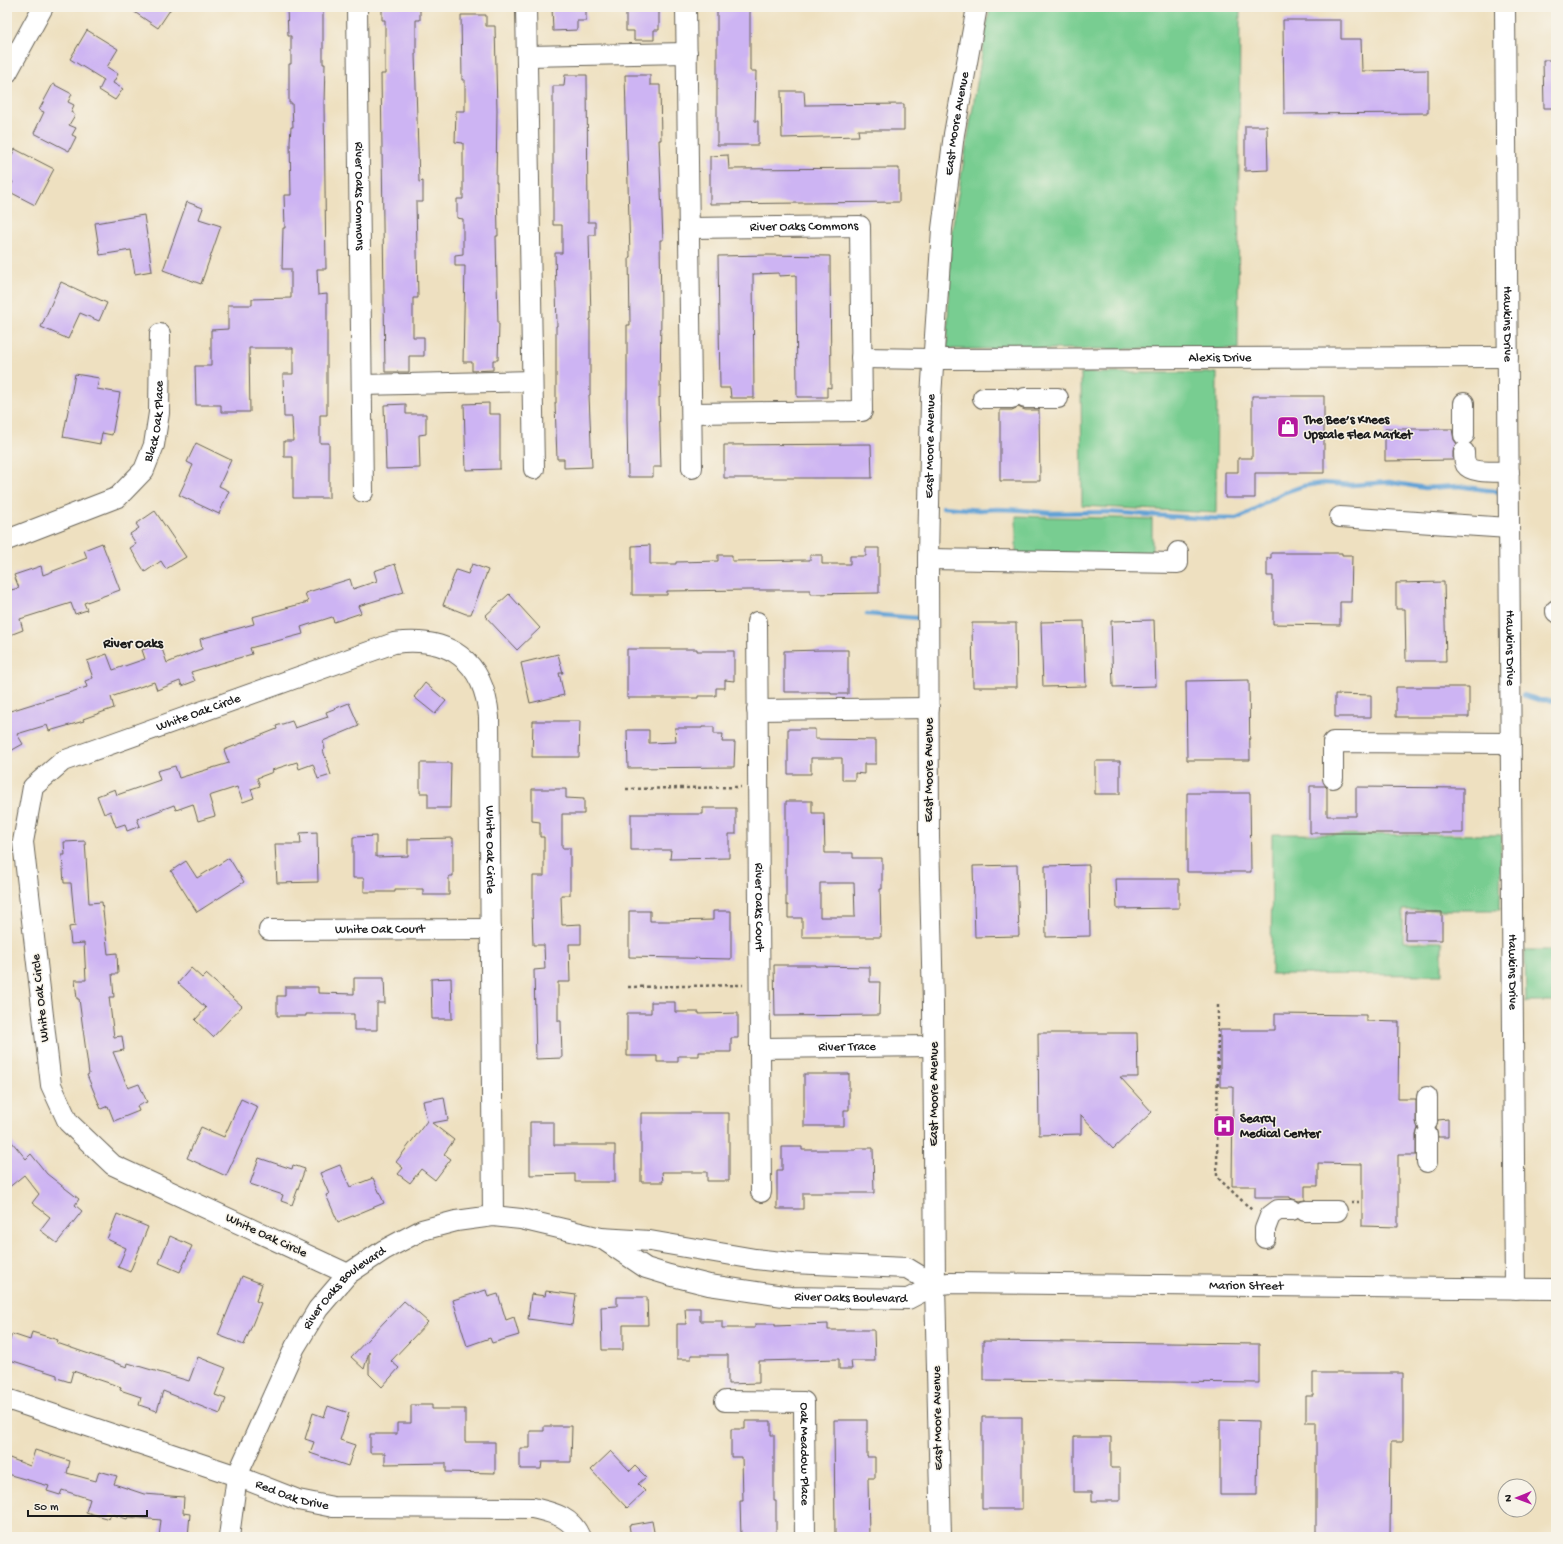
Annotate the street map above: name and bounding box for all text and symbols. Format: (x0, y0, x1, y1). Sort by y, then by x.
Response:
street label: East Moore Avenue (941, 70, 973, 176)
street label: River Oaks Commons (351, 142, 368, 252)
street label: River Oaks Commons (750, 219, 860, 235)
street label: Hawkins Drive (1500, 286, 1515, 362)
street label: Alexis Drive (1188, 350, 1252, 366)
street label: Black Oak Place (140, 380, 167, 465)
street label: East Moore Avenue (922, 393, 939, 499)
place label: The Bee’s Knees Upscale Flea Market (1303, 413, 1414, 444)
shop icon: The Bee’s Knees Upscale Flea Market (1275, 414, 1301, 440)
street label: Hawkins Drive (1502, 610, 1518, 686)
district label: River Oaks (102, 636, 164, 653)
street label: White Oak Circle (154, 691, 243, 735)
street label: East Moore Avenue (922, 717, 937, 822)
street label: White Oak Circle (482, 805, 498, 894)
street label: River Oaks Court (751, 863, 767, 953)
street label: White Oak Court (335, 922, 427, 937)
street label: Hawkins Drive (1505, 934, 1520, 1010)
street label: White Oak Circle (29, 953, 53, 1043)
street label: River Trace (818, 1039, 876, 1055)
street label: East Moore Avenue (927, 1041, 942, 1146)
place label: Searcy Medical Center (1240, 1112, 1322, 1142)
hospital icon: Searcy Medical Center (1211, 1113, 1237, 1139)
street label: White Oak Circle (223, 1211, 309, 1262)
street label: River Oaks Boulevard (300, 1243, 390, 1332)
street label: Marion Street (1209, 1278, 1285, 1294)
street label: River Oaks Boulevard (794, 1290, 909, 1307)
street label: East Moore Avenue (930, 1365, 946, 1470)
street label: Oak Meadow Place (797, 1403, 812, 1506)
street label: Red Oak Drive (253, 1476, 330, 1514)
north arrow (1497, 1478, 1537, 1518)
scale bar (28, 1492, 147, 1518)
text: N (1503, 1494, 1515, 1502)
text: 50 m (34, 1501, 59, 1515)

